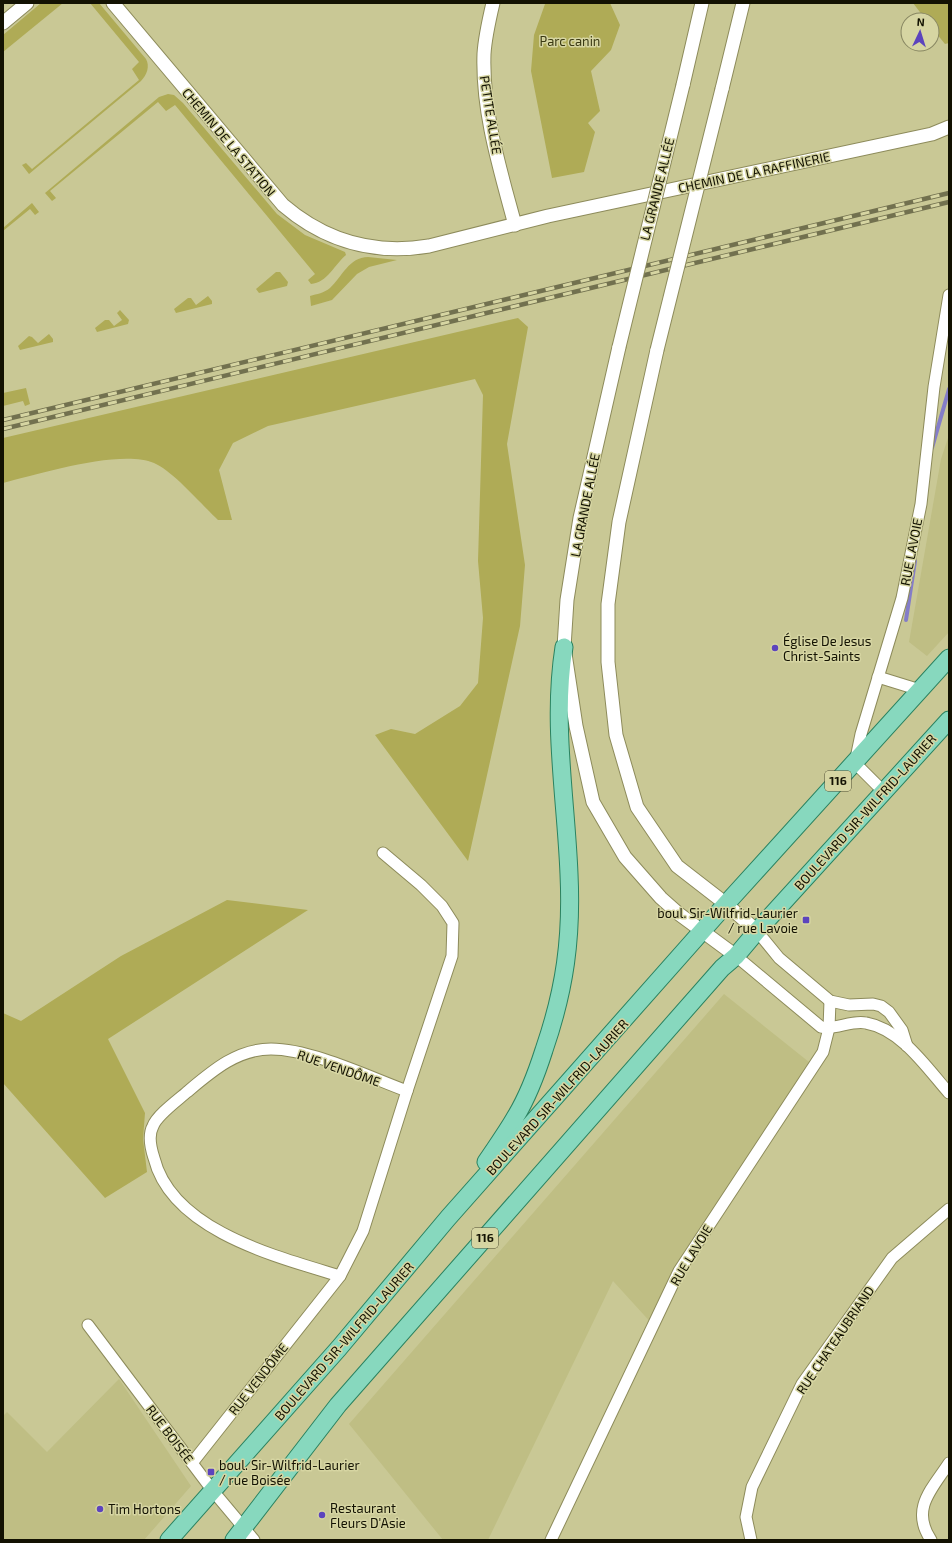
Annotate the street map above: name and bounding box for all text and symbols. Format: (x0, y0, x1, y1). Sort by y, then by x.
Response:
north arrow (900, 12, 940, 52)
text: N (916, 15, 925, 28)
park label: Parc canin (540, 33, 600, 49)
street label: PETITE ALLÉE (477, 74, 506, 155)
street label: CHEMIN DE LA STATION (179, 85, 279, 199)
street label: LA GRANDE ALLÉE (636, 136, 678, 242)
street label: CHEMIN DE LA RAFFINERIE (676, 148, 832, 196)
street label: LA GRANDE ALLÉE (566, 452, 603, 558)
street label: RUE LAVOIE (897, 517, 925, 587)
place label: Église De Jesus Christ-Saints (783, 632, 871, 664)
marker: Église De Jesus Christ-Saints (770, 643, 780, 653)
street label: BOULEVARD SIR-WILFRID-LAURIER (791, 731, 939, 893)
road number: 116 (825, 771, 851, 791)
place label: boul. Sir-Wilfrid-Laurier / rue Lavoie (657, 905, 798, 936)
marker: boul. Sir-Wilfrid-Laurier / rue Lavoie (801, 915, 811, 925)
street label: BOULEVARD SIR-WILFRID-LAURIER (483, 1016, 631, 1178)
street label: RUE VENDÔME (295, 1046, 383, 1090)
street label: RUE LAVOIE (667, 1222, 715, 1288)
road number: 116 (472, 1228, 498, 1248)
street label: BOULEVARD SIR-WILFRID-LAURIER (271, 1259, 417, 1423)
street label: RUE CHATEAUBRIAND (793, 1283, 877, 1397)
street label: RUE VENDÔME (225, 1340, 291, 1418)
street label: RUE BOISÉE (143, 1401, 198, 1466)
place label: boul. Sir-Wilfrid-Laurier / rue Boisée (219, 1457, 360, 1488)
marker: boul. Sir-Wilfrid-Laurier / rue Boisée (206, 1467, 216, 1477)
place label: Restaurant Fleurs D'Asie (330, 1500, 406, 1531)
place label: Tim Hortons (108, 1501, 181, 1517)
marker: Tim Hortons (95, 1504, 105, 1514)
marker: Restaurant Fleurs D'Asie (317, 1510, 327, 1520)

